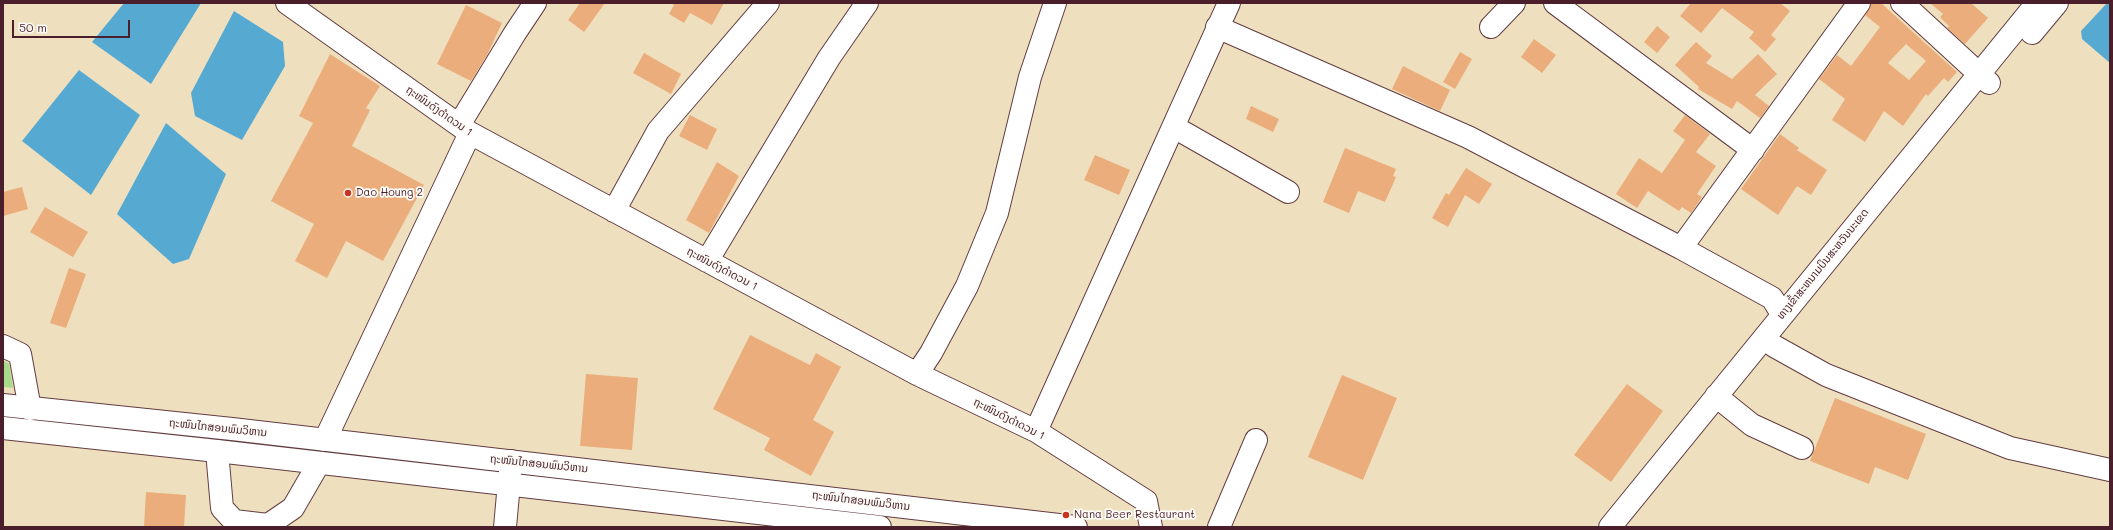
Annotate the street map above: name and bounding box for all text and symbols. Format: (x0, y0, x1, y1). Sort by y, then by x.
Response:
scale bar (14, 12, 132, 38)
text: 50 m (19, 19, 47, 35)
street label: ຖະໜົນດົງດຳດວນ 1 (403, 83, 475, 139)
place label: Dao Houng 2 (356, 186, 423, 200)
marker: Dao Houng 2 (343, 188, 353, 198)
street label: ທາງເຂົ້າສະຫນາມບິນສະຫວັນນະເຂດ (1774, 206, 1872, 322)
street label: ຖະໜົນດົງດຳດວນ 1 (684, 245, 760, 293)
street label: ຖະໜົນດົງດຳດວນ 1 (971, 395, 1047, 443)
street label: ຖະໜົນໄກສອນພົມວິຫານ (168, 416, 268, 440)
street label: ຖະໜົນໄກສອນພົມວິຫານ (489, 452, 589, 476)
street label: ຖະໜົນໄກສອນພົມວິຫານ (811, 488, 911, 514)
place label: Nana Beer Restaurant (1074, 508, 1195, 522)
marker: Nana Beer Restaurant (1061, 510, 1071, 520)

